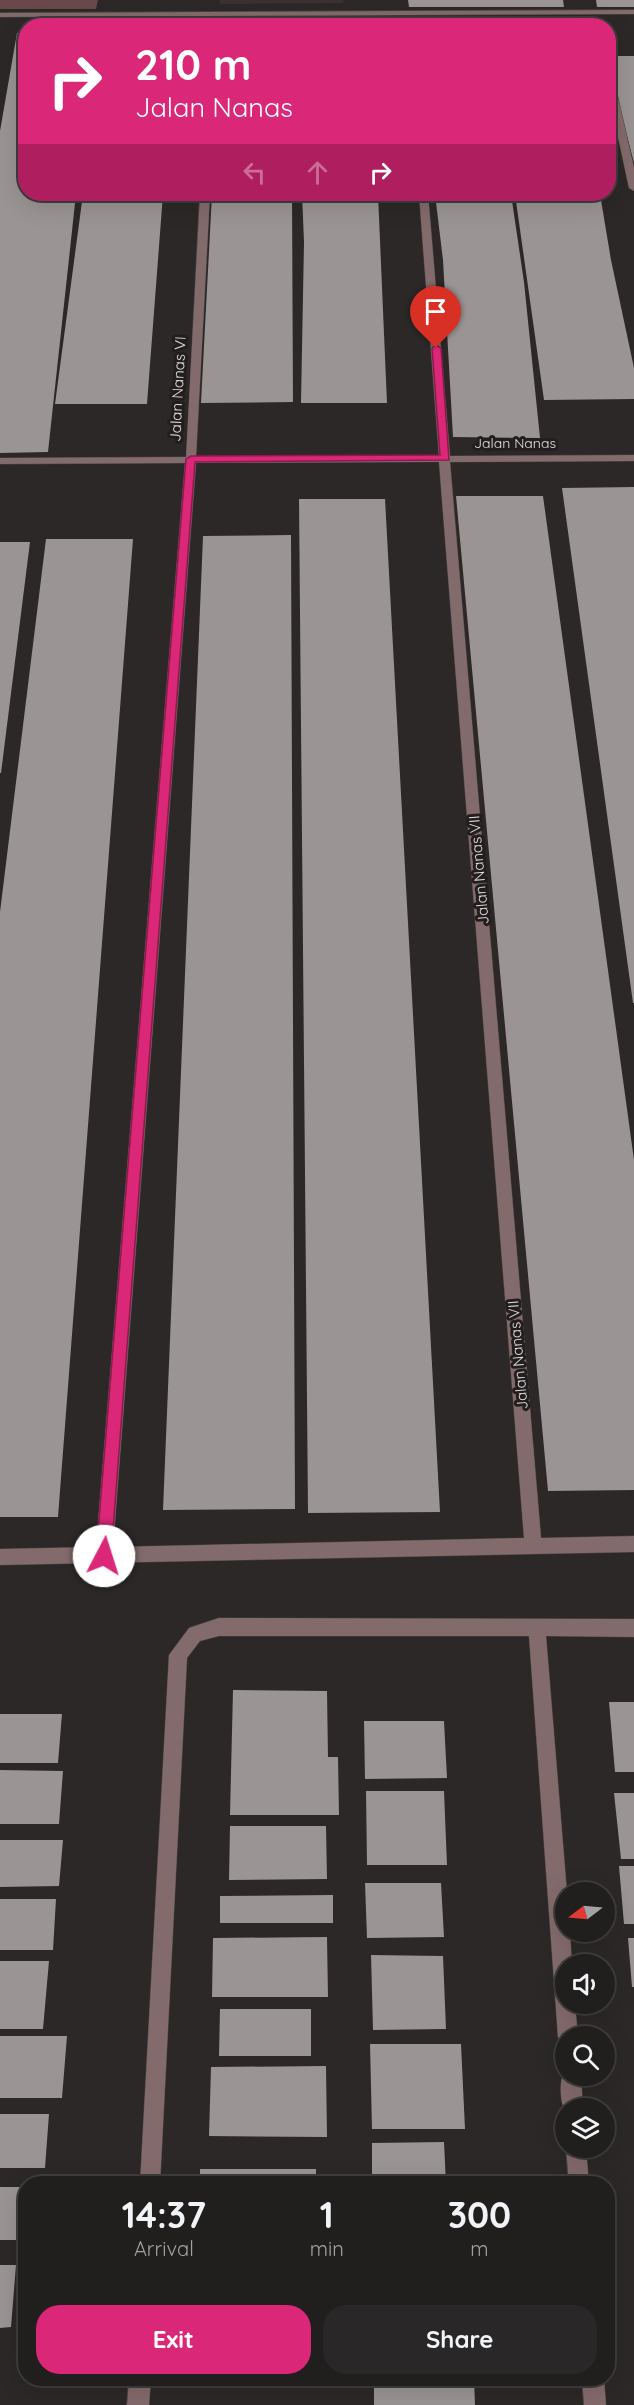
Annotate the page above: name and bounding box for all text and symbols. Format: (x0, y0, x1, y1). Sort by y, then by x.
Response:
text: 210 m (135, 38, 252, 91)
icon: right (36, 42, 114, 120)
text: Jalan Nanas (135, 90, 293, 124)
icon: left (238, 156, 271, 189)
icon: ahead (301, 156, 334, 189)
icon: right (364, 156, 397, 189)
pin (410, 286, 461, 348)
icon: arrive (419, 295, 452, 328)
street label: Jalan Nanas VI (165, 336, 190, 442)
street label: Jalan Nanas (474, 434, 556, 452)
street label: Jalan Nanas VII (464, 815, 493, 925)
street label: Jalan Nanas VII (503, 1300, 532, 1410)
position arrow (72, 1524, 136, 1588)
north arrow (555, 1882, 615, 1942)
map controls (555, 1882, 615, 2158)
button: sound (555, 1954, 615, 2014)
button: search (555, 2026, 615, 2086)
button: layers (555, 2098, 615, 2158)
text: 14:37 (122, 2192, 206, 2237)
text: 1 (320, 2192, 334, 2237)
text: 300 (448, 2192, 511, 2237)
text: Arrival (134, 2236, 194, 2261)
text: min (310, 2236, 344, 2261)
text: m (470, 2236, 489, 2261)
button: Exit (36, 2305, 311, 2374)
button: Share (323, 2305, 597, 2374)

